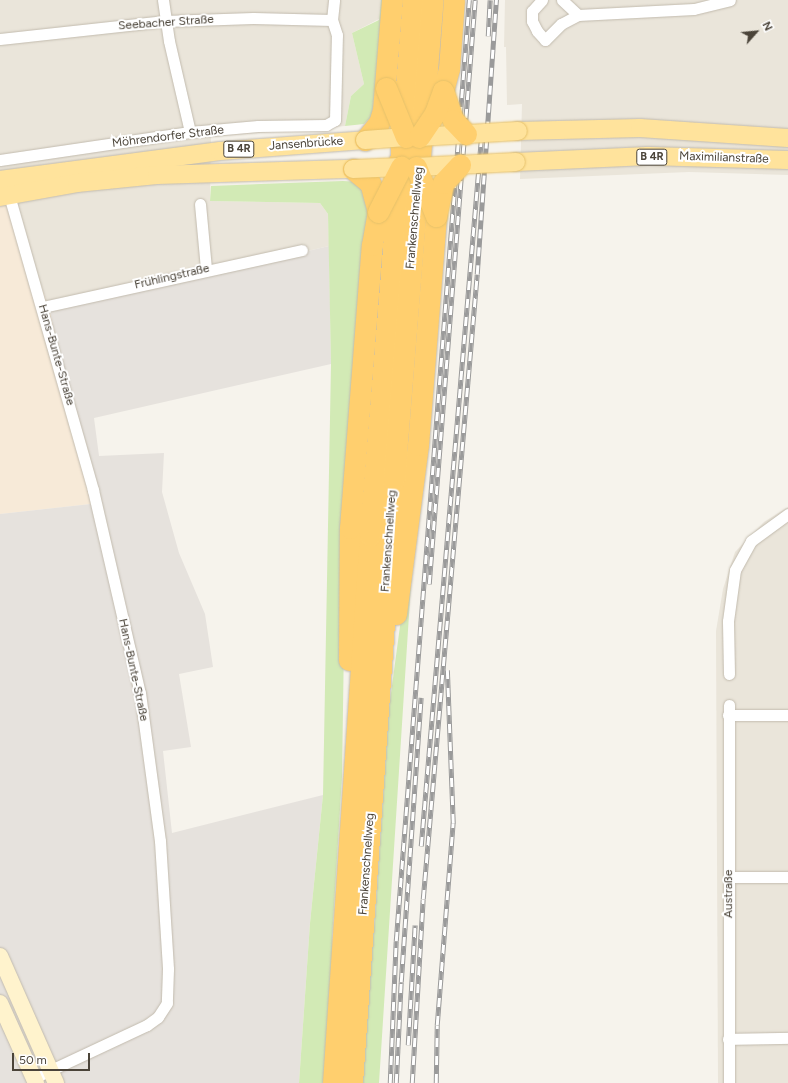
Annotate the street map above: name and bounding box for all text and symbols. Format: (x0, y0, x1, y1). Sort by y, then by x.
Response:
street label: Seebacher Straße (118, 12, 214, 34)
north arrow (736, 12, 776, 52)
text: N (759, 20, 775, 33)
street label: Möhrendorfer Straße (111, 123, 225, 151)
street label: Jansenbrücke (268, 134, 344, 154)
road number: B 4R (223, 140, 255, 158)
road number: B 4R (636, 148, 668, 166)
street label: Maximilianstraße (679, 149, 769, 167)
street label: Frankenschnellweg (403, 166, 427, 270)
street label: Frühlingstraße (133, 261, 211, 293)
street label: Hans-Bunte-Straße (35, 303, 77, 407)
street label: Frankenschnellweg (378, 489, 400, 593)
street label: Hans-Bunte-Straße (115, 617, 151, 723)
street label: Frankenschnellweg (356, 812, 378, 916)
street label: Austraße (722, 870, 736, 918)
scale bar (14, 1045, 92, 1071)
text: 50 m (19, 1053, 47, 1067)

